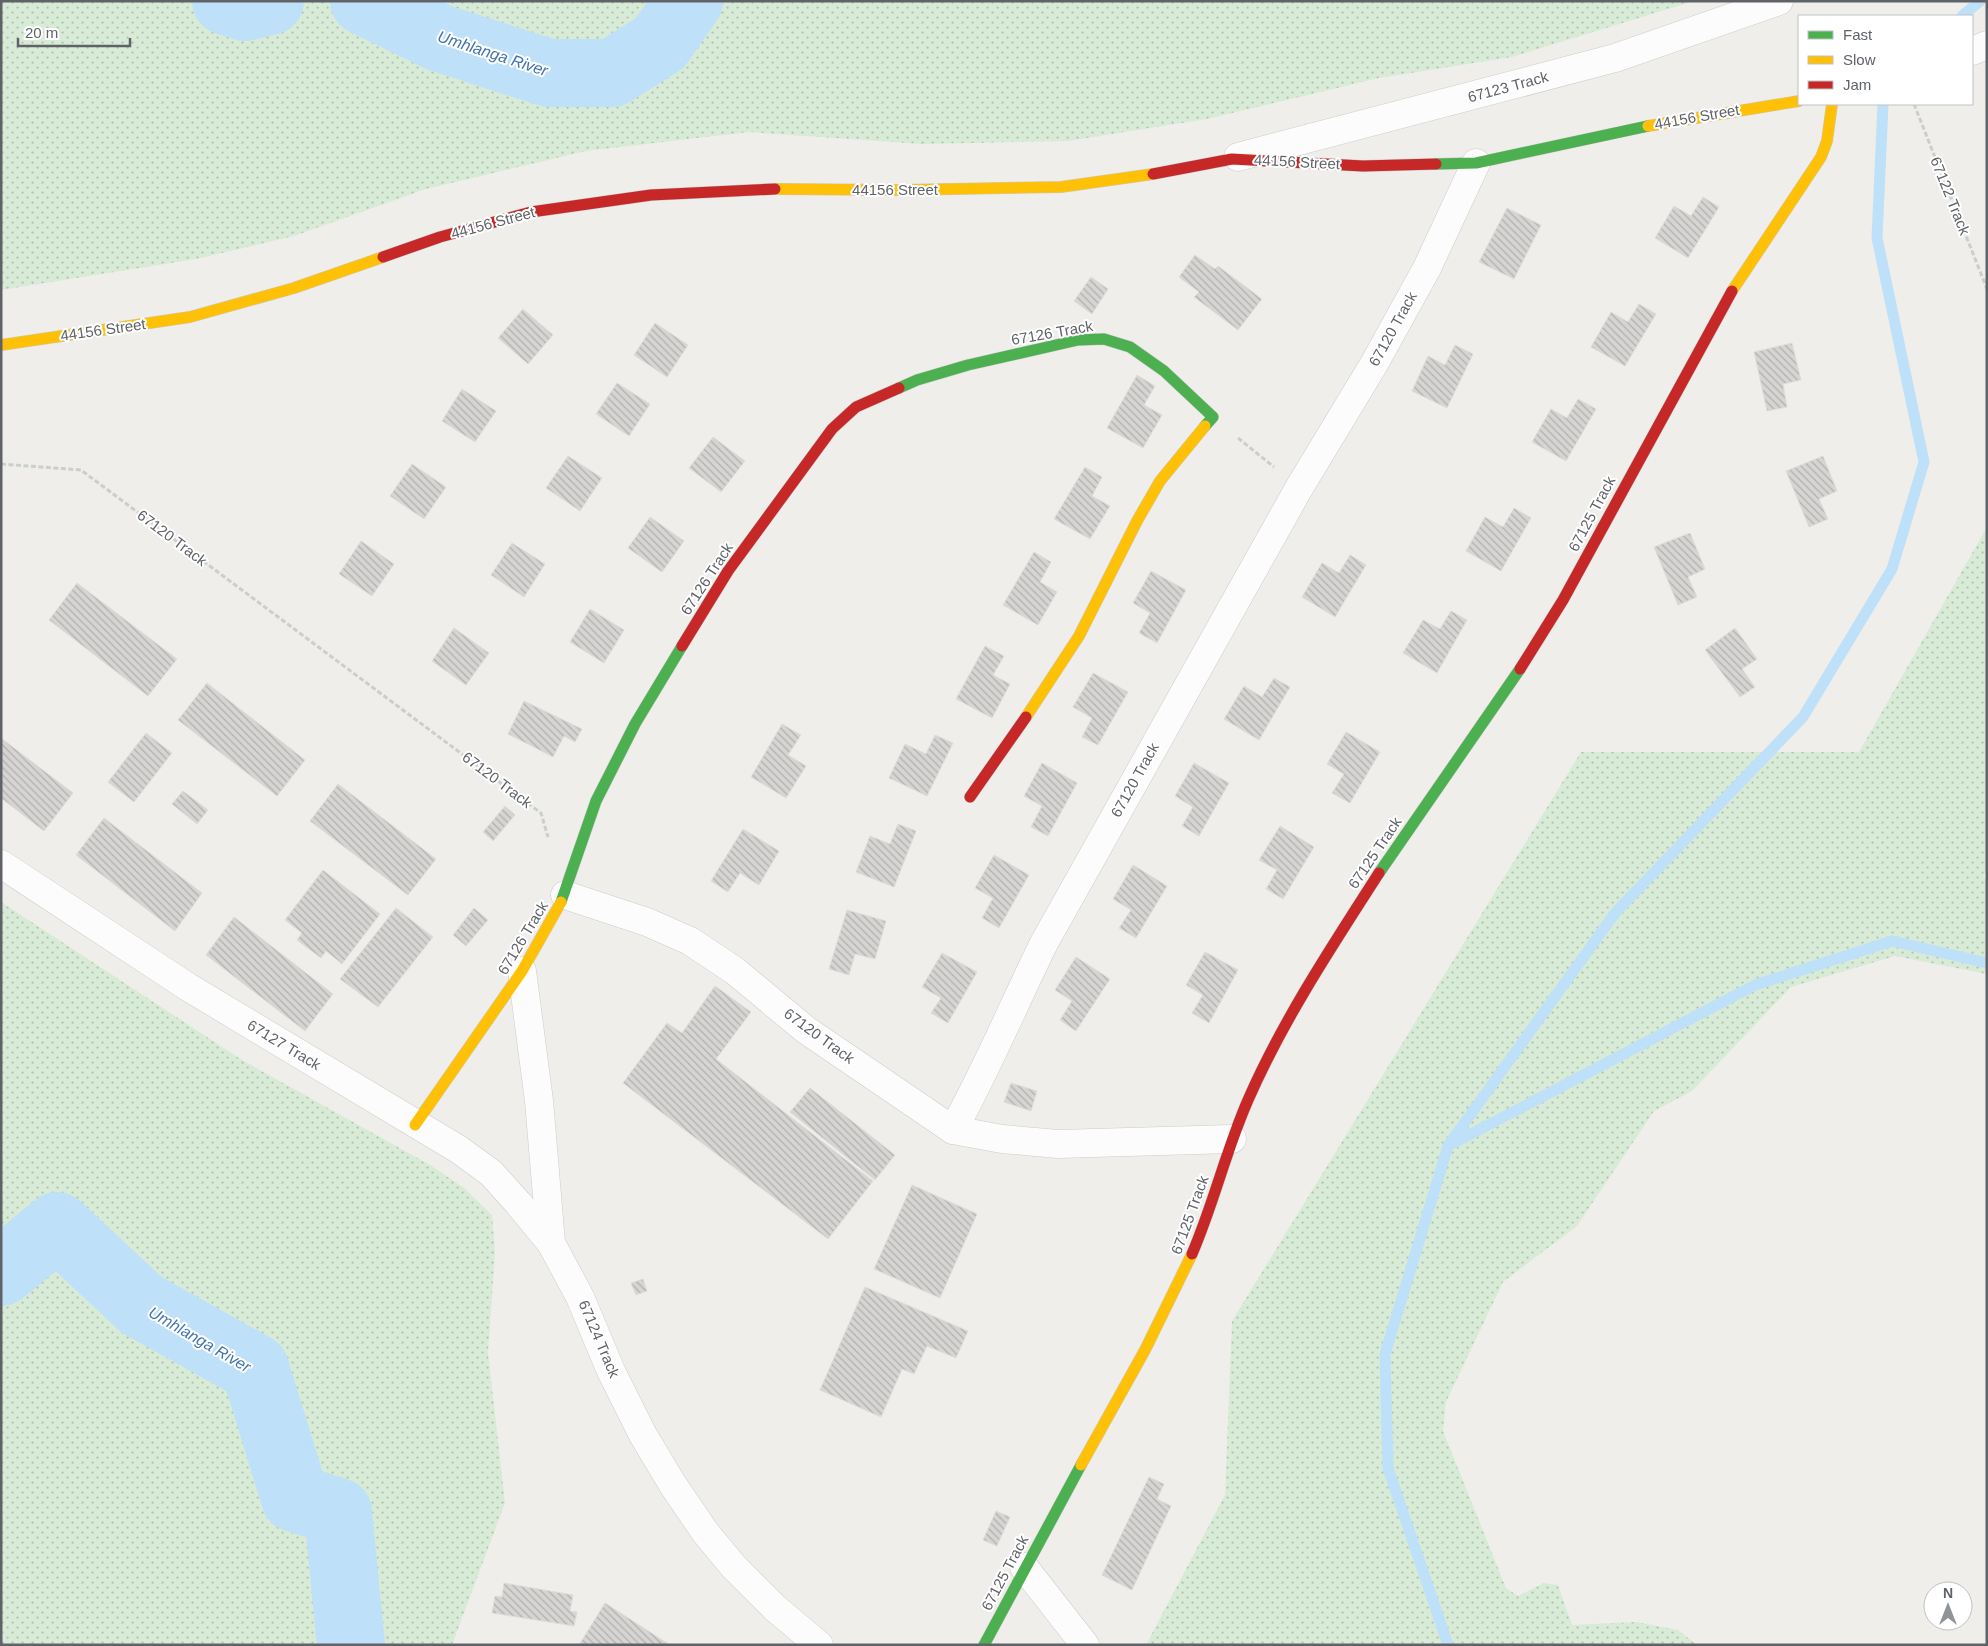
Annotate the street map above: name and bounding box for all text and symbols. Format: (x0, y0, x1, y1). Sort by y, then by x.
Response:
scale bar (18, 15, 130, 47)
legend (1798, 15, 1973, 105)
text: 20 m (25, 24, 58, 41)
text: Fast (1843, 26, 1873, 43)
water label: Umhlanga River (436, 28, 551, 79)
text: Slow (1843, 51, 1876, 68)
street label: 67123 Track (1466, 67, 1550, 105)
text: Jam (1843, 76, 1871, 93)
street label: 44156 Street (1653, 101, 1742, 132)
street label: 44156 Street (1254, 151, 1341, 172)
street label: 67122 Track (1927, 154, 1974, 238)
street label: 44156 Street (852, 181, 939, 198)
street label: 44156 Street (449, 203, 537, 242)
street label: 67120 Track (1365, 288, 1420, 369)
street label: 44156 Street (59, 315, 147, 344)
street label: 67126 Track (1010, 317, 1095, 348)
street label: 67125 Track (1565, 473, 1619, 554)
street label: 67120 Track (134, 506, 211, 570)
street label: 67126 Track (677, 539, 736, 618)
street label: 67120 Track (1107, 739, 1162, 820)
street label: 67120 Track (459, 748, 536, 812)
street label: 67125 Track (1344, 813, 1405, 892)
street label: 67126 Track (494, 898, 551, 978)
street label: 67120 Track (781, 1004, 858, 1067)
street label: 67127 Track (244, 1016, 324, 1073)
street label: 67125 Track (1167, 1173, 1212, 1257)
street label: 67124 Track (576, 1297, 624, 1381)
water label: Umhlanga River (146, 1303, 254, 1376)
street label: 67125 Track (978, 1532, 1032, 1613)
north arrow (1923, 1581, 1973, 1631)
text: N (1943, 1585, 1953, 1601)

